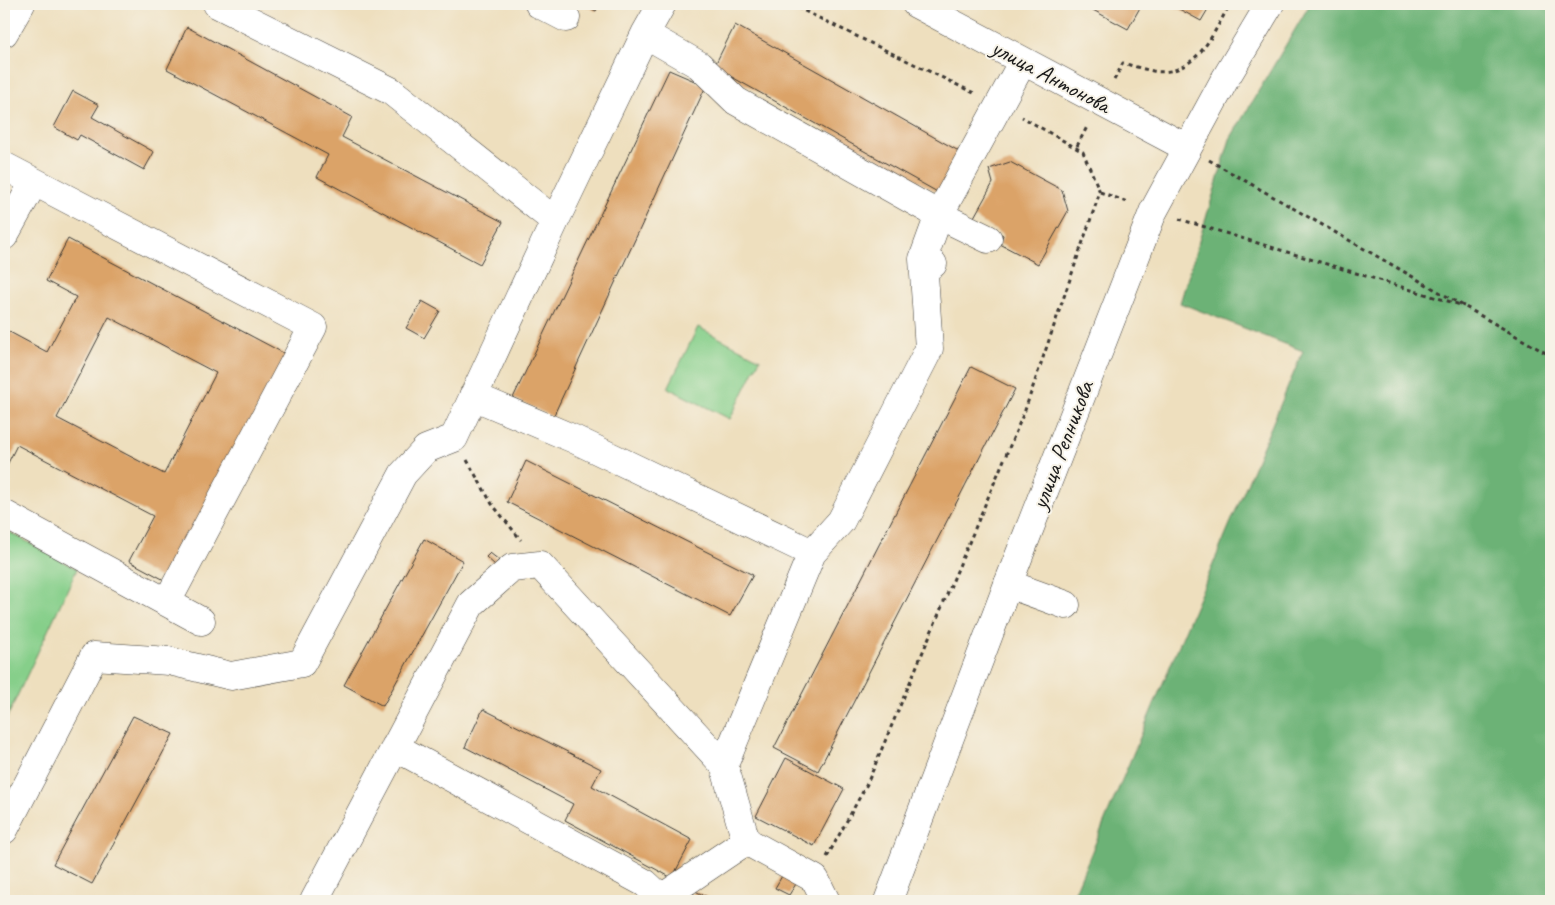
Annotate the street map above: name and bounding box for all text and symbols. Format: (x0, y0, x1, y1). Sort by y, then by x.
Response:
street label: улица Антонова (985, 31, 1117, 121)
street label: улица Репникова (1023, 375, 1101, 515)

